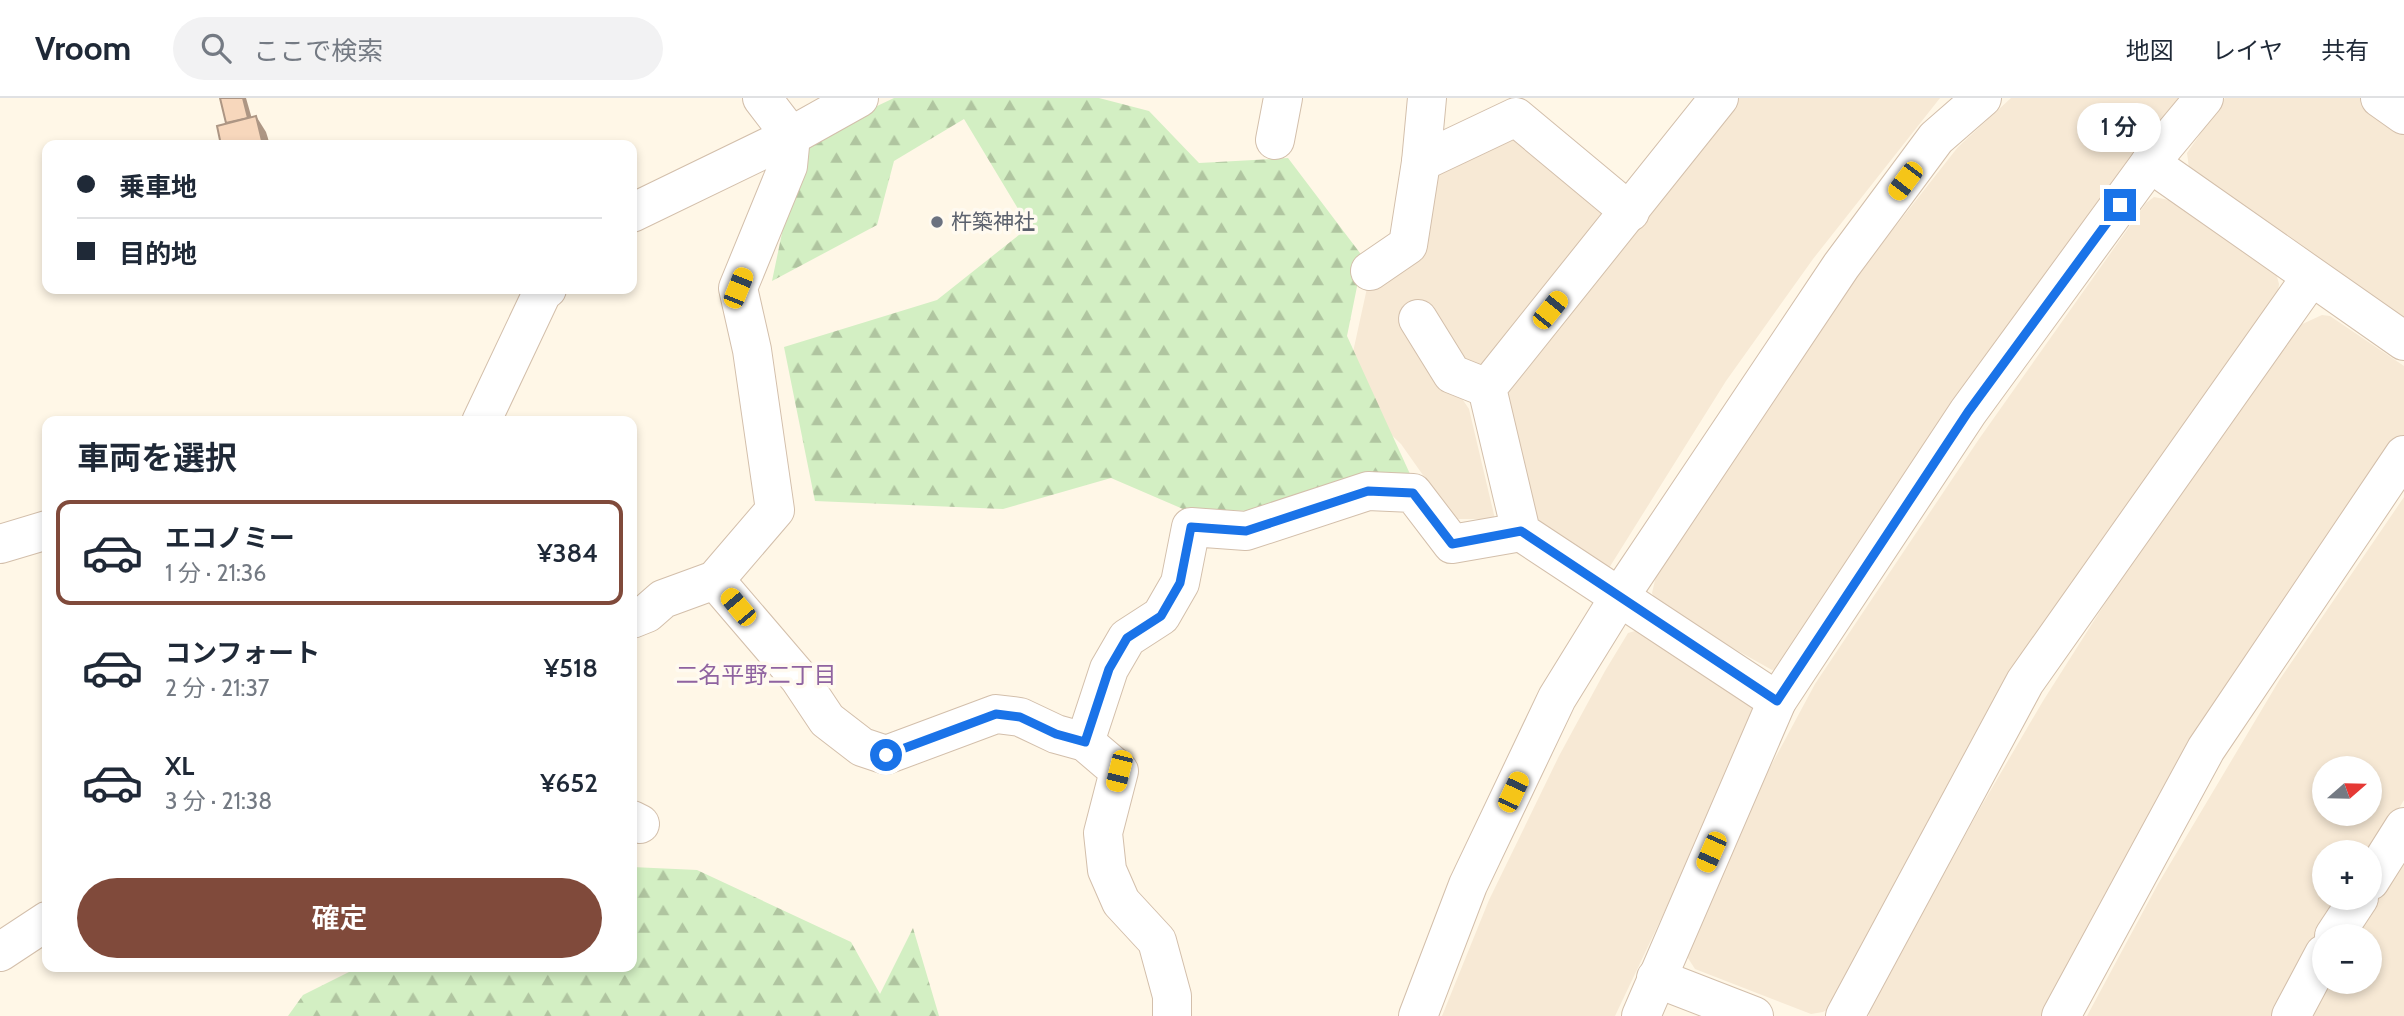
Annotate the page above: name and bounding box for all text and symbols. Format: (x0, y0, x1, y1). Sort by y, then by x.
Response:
search box (173, 17, 663, 80)
text: Vroom (35, 28, 131, 68)
icon: search (197, 29, 235, 67)
text: ここで検索 (253, 35, 383, 67)
text: 地図 (2126, 36, 2174, 65)
text: レイヤ (2212, 36, 2283, 65)
text: 共有 (2321, 36, 2369, 65)
callout: 1 分 (2078, 104, 2162, 153)
text: 1 分 (2101, 113, 2137, 141)
car (1884, 158, 1927, 204)
text: 乗車地 (119, 171, 197, 203)
route end (2104, 189, 2136, 221)
place label: 杵築神社 (951, 209, 1035, 234)
marker: 杵築神社 (929, 214, 945, 230)
text: 目的地 (119, 238, 197, 270)
car (721, 265, 756, 311)
car (1529, 287, 1572, 333)
text: 車両を選択 (77, 438, 237, 477)
icon: car (81, 521, 144, 584)
text: エコノミー (165, 522, 295, 554)
text: ¥384 (537, 537, 598, 569)
text: 1 分 · 21:36 (165, 559, 266, 587)
car (717, 584, 760, 630)
icon: car (81, 636, 144, 699)
text: コンフォート (165, 637, 320, 669)
text: ¥518 (544, 652, 598, 684)
district label: 二名平野二丁目 (676, 661, 837, 689)
text: 2 分 · 21:37 (165, 674, 269, 702)
route start (870, 739, 902, 771)
car (1104, 748, 1135, 794)
text: XL (165, 750, 194, 782)
icon: car (81, 751, 144, 814)
north arrow (2312, 756, 2382, 826)
map controls (2312, 756, 2382, 994)
text: ¥652 (540, 767, 598, 799)
car (1495, 769, 1532, 815)
text: 3 分 · 21:38 (165, 787, 272, 815)
car (1693, 829, 1730, 875)
button: + (2312, 840, 2382, 910)
button: 確定 (77, 878, 602, 958)
button: − (2312, 924, 2382, 994)

